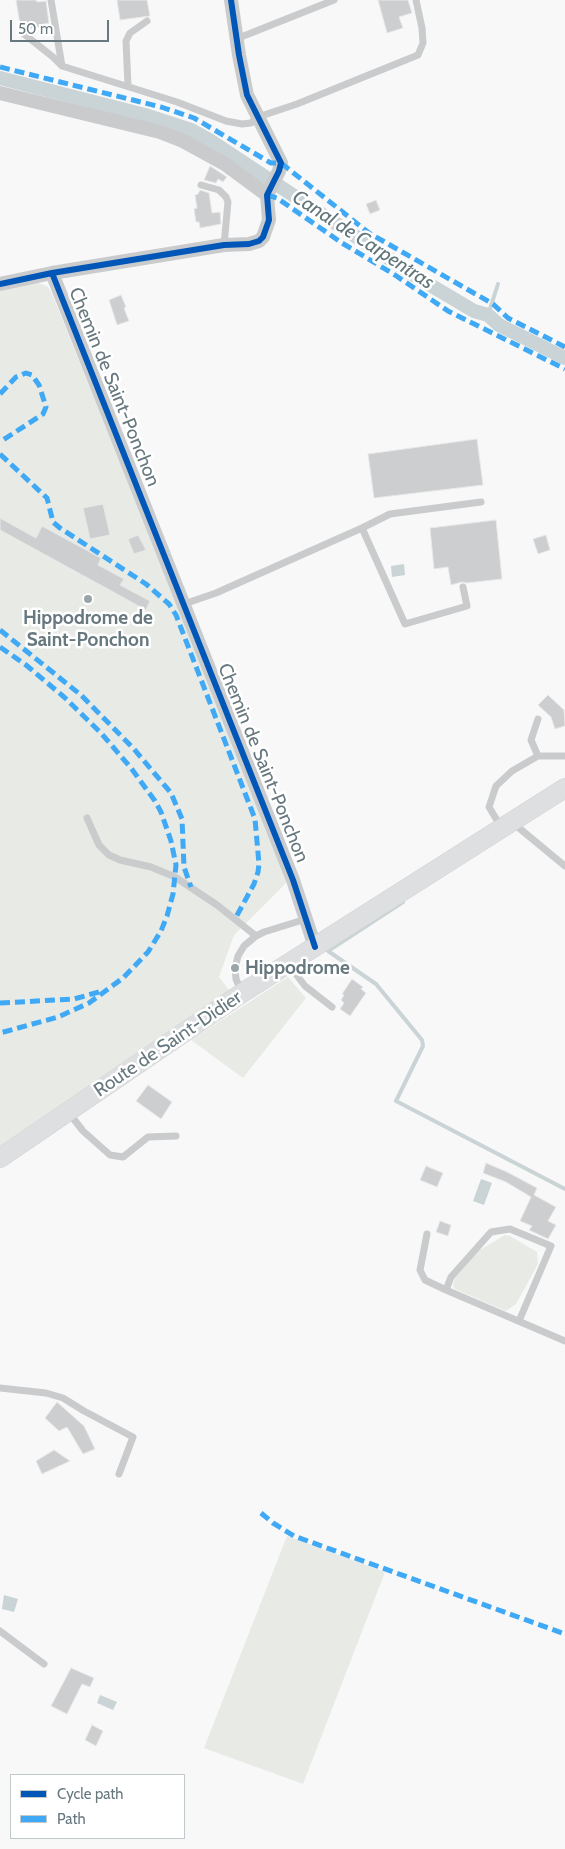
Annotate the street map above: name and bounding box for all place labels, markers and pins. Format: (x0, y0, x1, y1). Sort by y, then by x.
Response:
marker: Hippodrome de Saint-Ponchon (82, 593, 94, 605)
place label: Hippodrome de Saint-Ponchon (23, 607, 153, 651)
place label: Hippodrome (245, 957, 350, 979)
marker: Hippodrome (229, 962, 241, 974)

